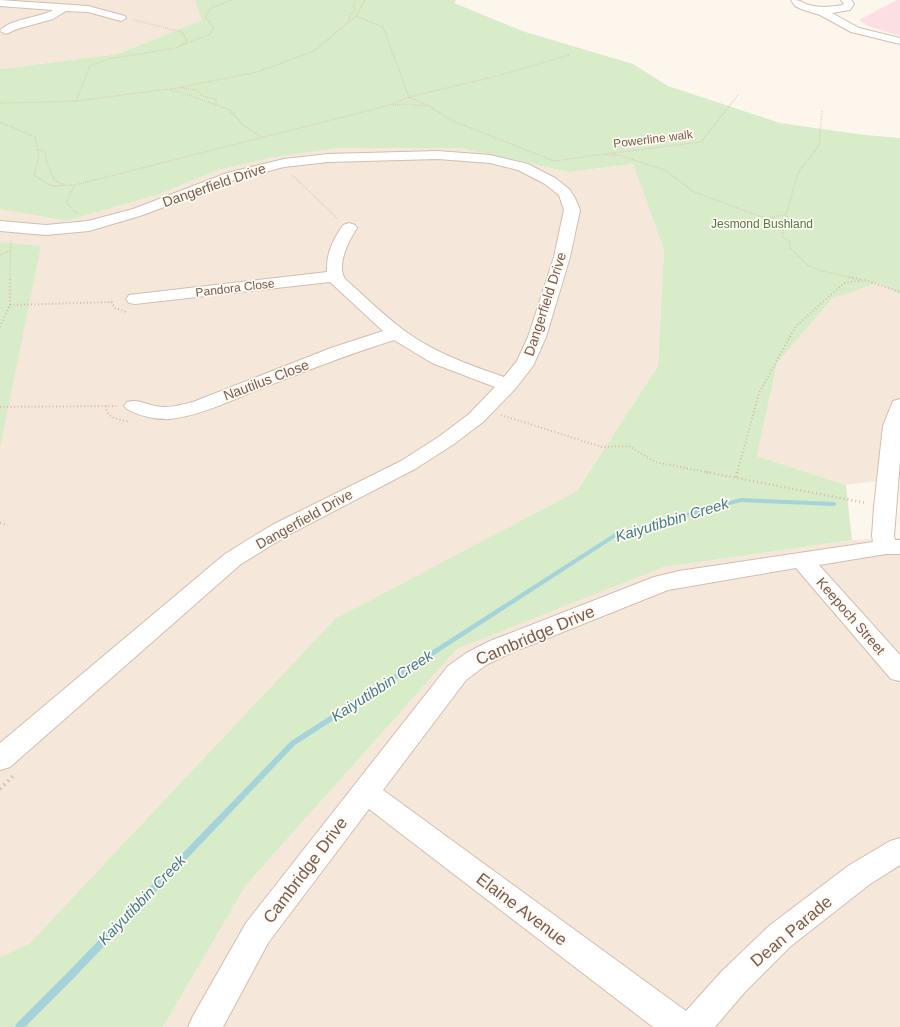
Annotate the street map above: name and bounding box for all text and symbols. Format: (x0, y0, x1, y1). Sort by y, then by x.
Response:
street label: Powerline walk (612, 127, 695, 151)
street label: Dangerfield Drive (160, 160, 268, 210)
park label: Jesmond Bushland (711, 217, 813, 231)
street label: Dangerfield Drive (521, 250, 569, 358)
street label: Pandora Close (195, 276, 276, 300)
street label: Nautilus Close (221, 356, 311, 404)
street label: Dangerfield Drive (253, 486, 355, 552)
water label: Kaiyutibbin Creek (613, 494, 732, 545)
street label: Keepoch Street (813, 574, 889, 658)
street label: Cambridge Drive (473, 602, 598, 669)
water label: Kaiyutibbin Creek (328, 646, 437, 725)
street label: Cambridge Drive (259, 814, 351, 927)
water label: Kaiyutibbin Creek (95, 850, 190, 948)
street label: Elaine Avenue (473, 869, 571, 950)
street label: Dean Parade (747, 892, 836, 971)

